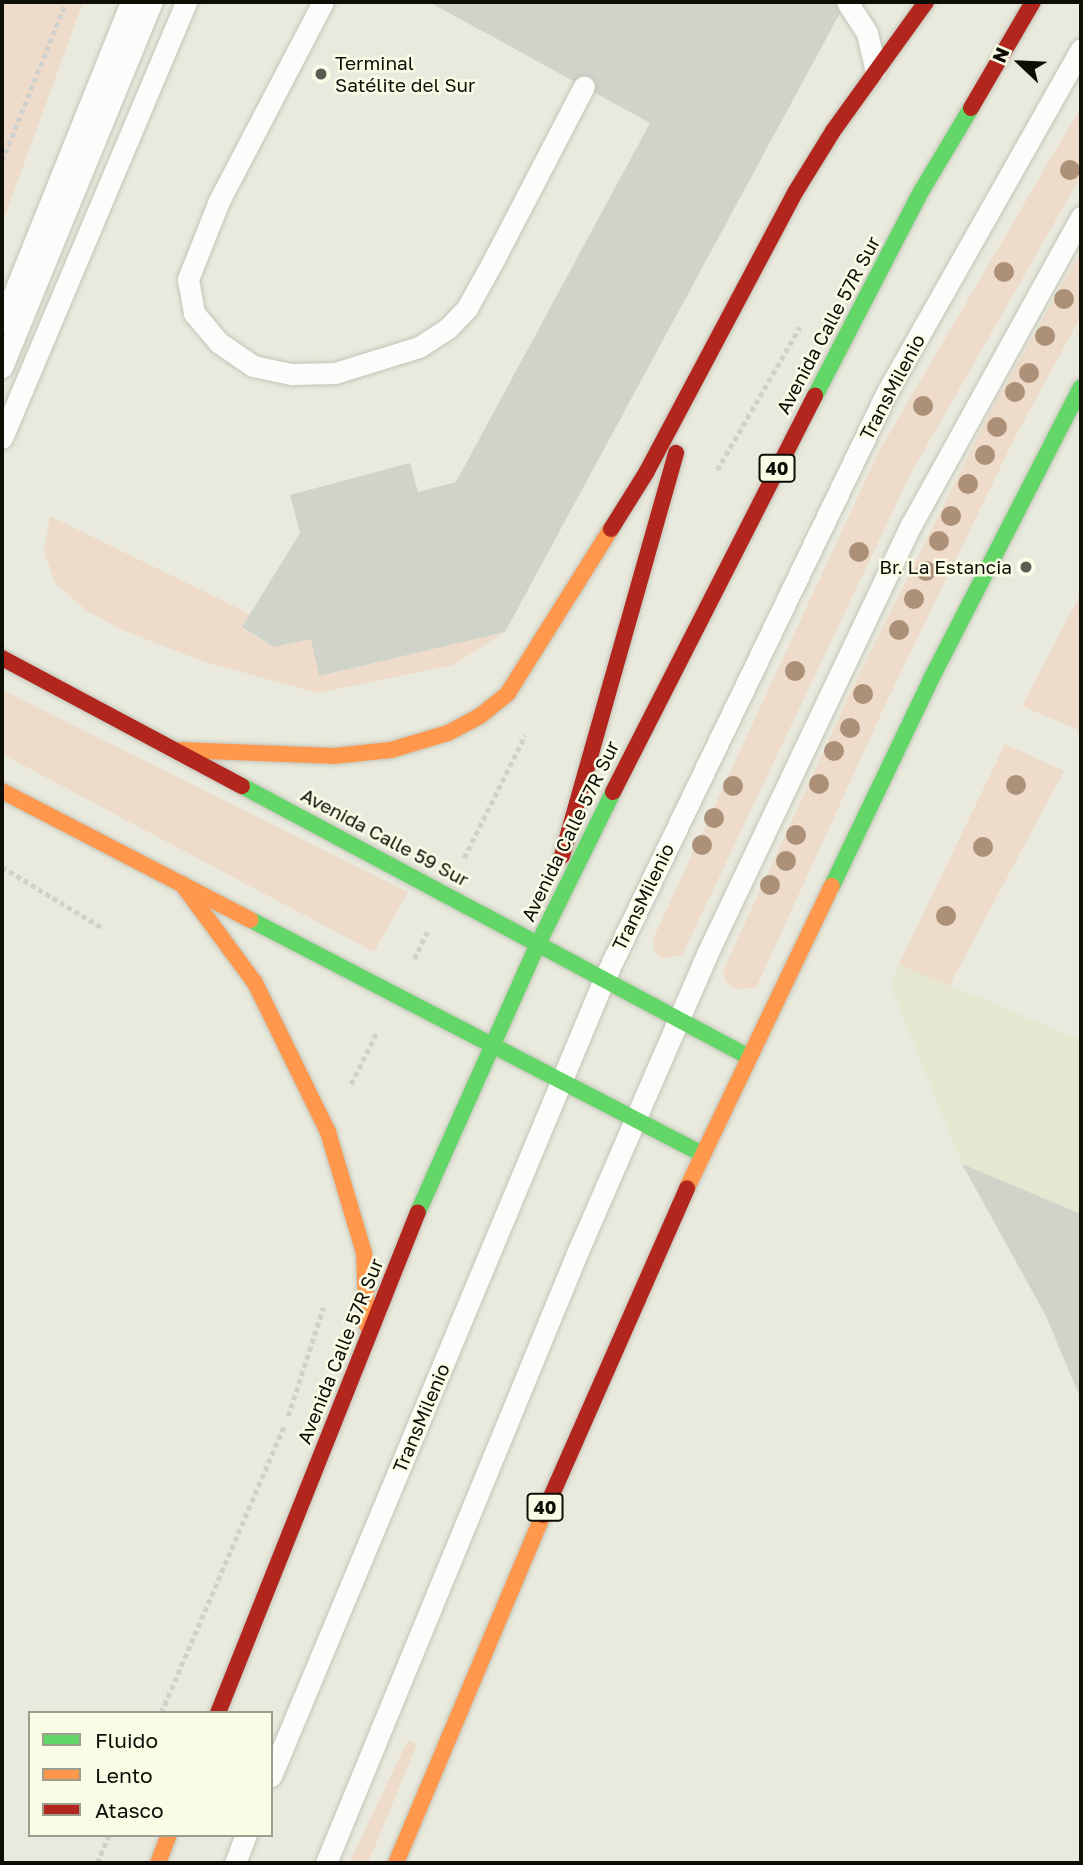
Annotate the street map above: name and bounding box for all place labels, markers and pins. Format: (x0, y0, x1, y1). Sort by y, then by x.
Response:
place label: Terminal Satélite del Sur (335, 52, 475, 96)
marker: Terminal Satélite del Sur (313, 66, 329, 82)
place label: Br. La Estancia (879, 556, 1012, 578)
marker: Br. La Estancia (1018, 559, 1034, 575)

